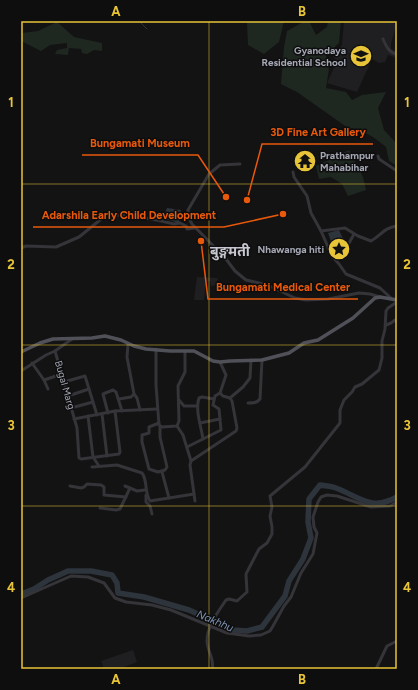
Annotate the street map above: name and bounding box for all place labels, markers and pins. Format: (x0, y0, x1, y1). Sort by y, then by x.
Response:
school or university icon: Gyanodaya Residential School (348, 43, 374, 69)
place label: Gyanodaya Residential School (261, 44, 346, 69)
callout: 3D Fine Art Gallery (262, 121, 373, 144)
callout: Bungamati Museum (82, 132, 198, 155)
temple icon: Prathampur Mahabihar (292, 148, 318, 174)
place label: Prathampur Mahabihar (320, 149, 375, 174)
callout: Adarshila Early Child Development (33, 204, 224, 227)
place icon: Nhawanga hiti (326, 236, 352, 262)
place label: Nhawanga hiti (258, 243, 324, 256)
callout: Bungamati Medical Center (208, 276, 358, 299)

